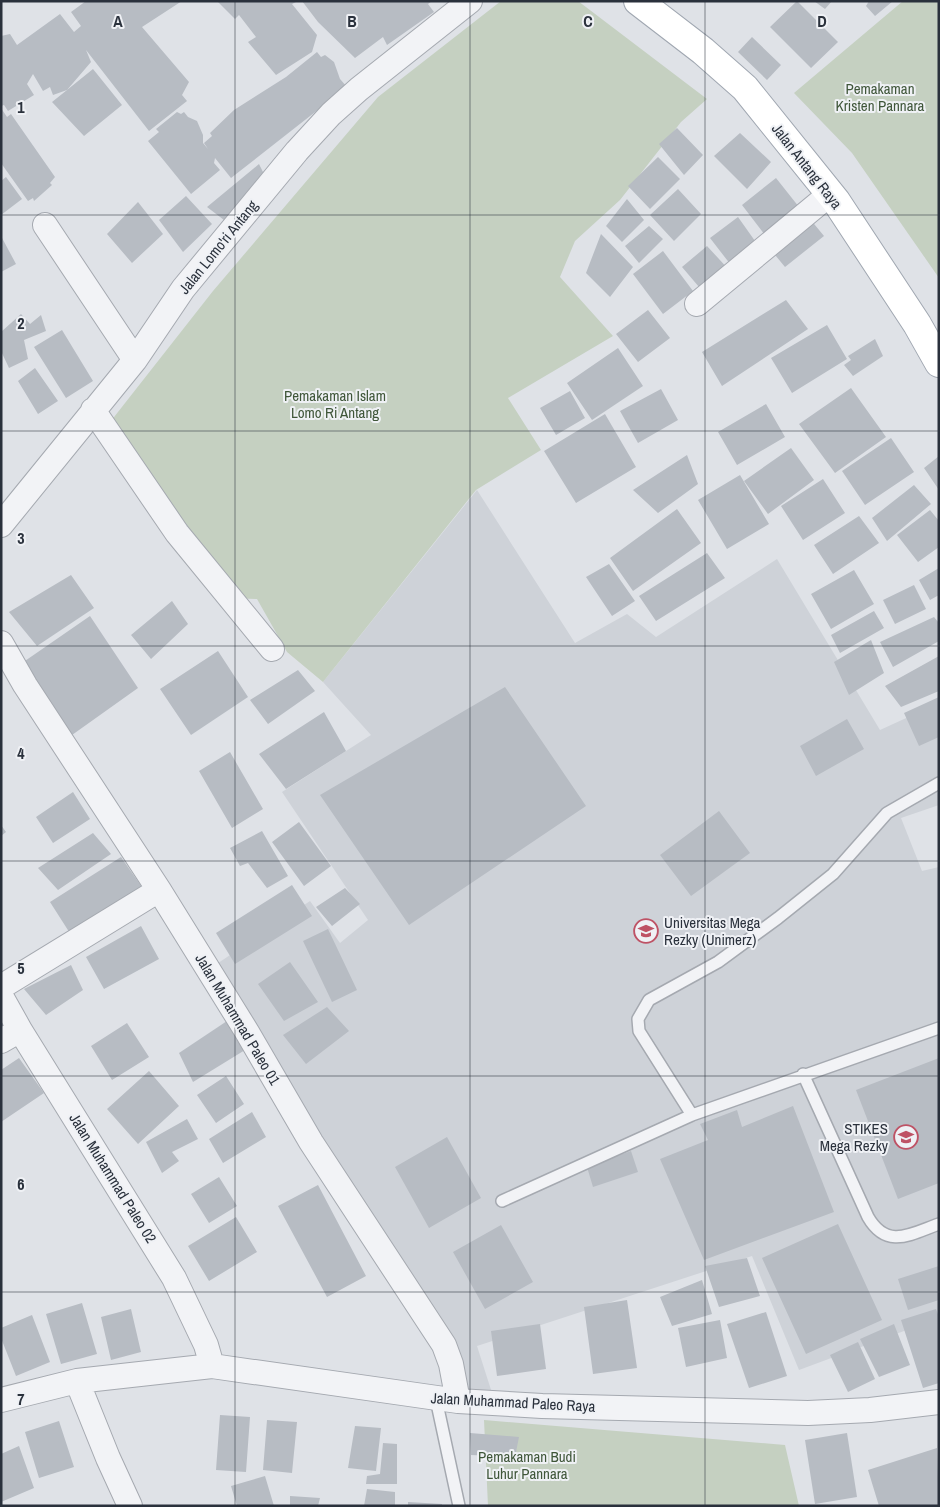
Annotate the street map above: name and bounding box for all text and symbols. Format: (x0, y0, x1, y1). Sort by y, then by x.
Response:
text: A (113, 10, 123, 32)
text: B (347, 10, 357, 32)
text: C (583, 10, 593, 32)
text: D (817, 10, 827, 32)
park label: Pemakaman Kristen Pannara (836, 78, 925, 116)
text: 1 (17, 96, 25, 118)
street label: Jalan Antang Raya (767, 119, 847, 213)
street label: Jalan Lomo'ri Antang (174, 196, 263, 298)
text: 2 (17, 312, 25, 334)
park label: Pemakaman Islam Lomo Ri Antang (284, 385, 386, 423)
text: 3 (17, 527, 25, 549)
text: 4 (17, 742, 25, 764)
place label: Universitas Mega Rezky (Unimerz) (664, 912, 761, 950)
school or university icon: Universitas Mega Rezky (Unimerz) (633, 918, 659, 944)
street label: Jalan Muhammad Paleo 01 (190, 949, 286, 1089)
text: 5 (17, 957, 25, 979)
street label: Jalan Muhammad Paleo 02 (64, 1109, 162, 1247)
place label: STIKES Mega Rezky (820, 1118, 889, 1156)
school or university icon: STIKES Mega Rezky (893, 1124, 919, 1150)
text: 6 (17, 1173, 25, 1195)
street label: Jalan Muhammad Paleo Raya (430, 1387, 596, 1417)
text: 7 (17, 1388, 25, 1410)
park label: Pemakaman Budi Luhur Pannara (478, 1446, 576, 1484)

